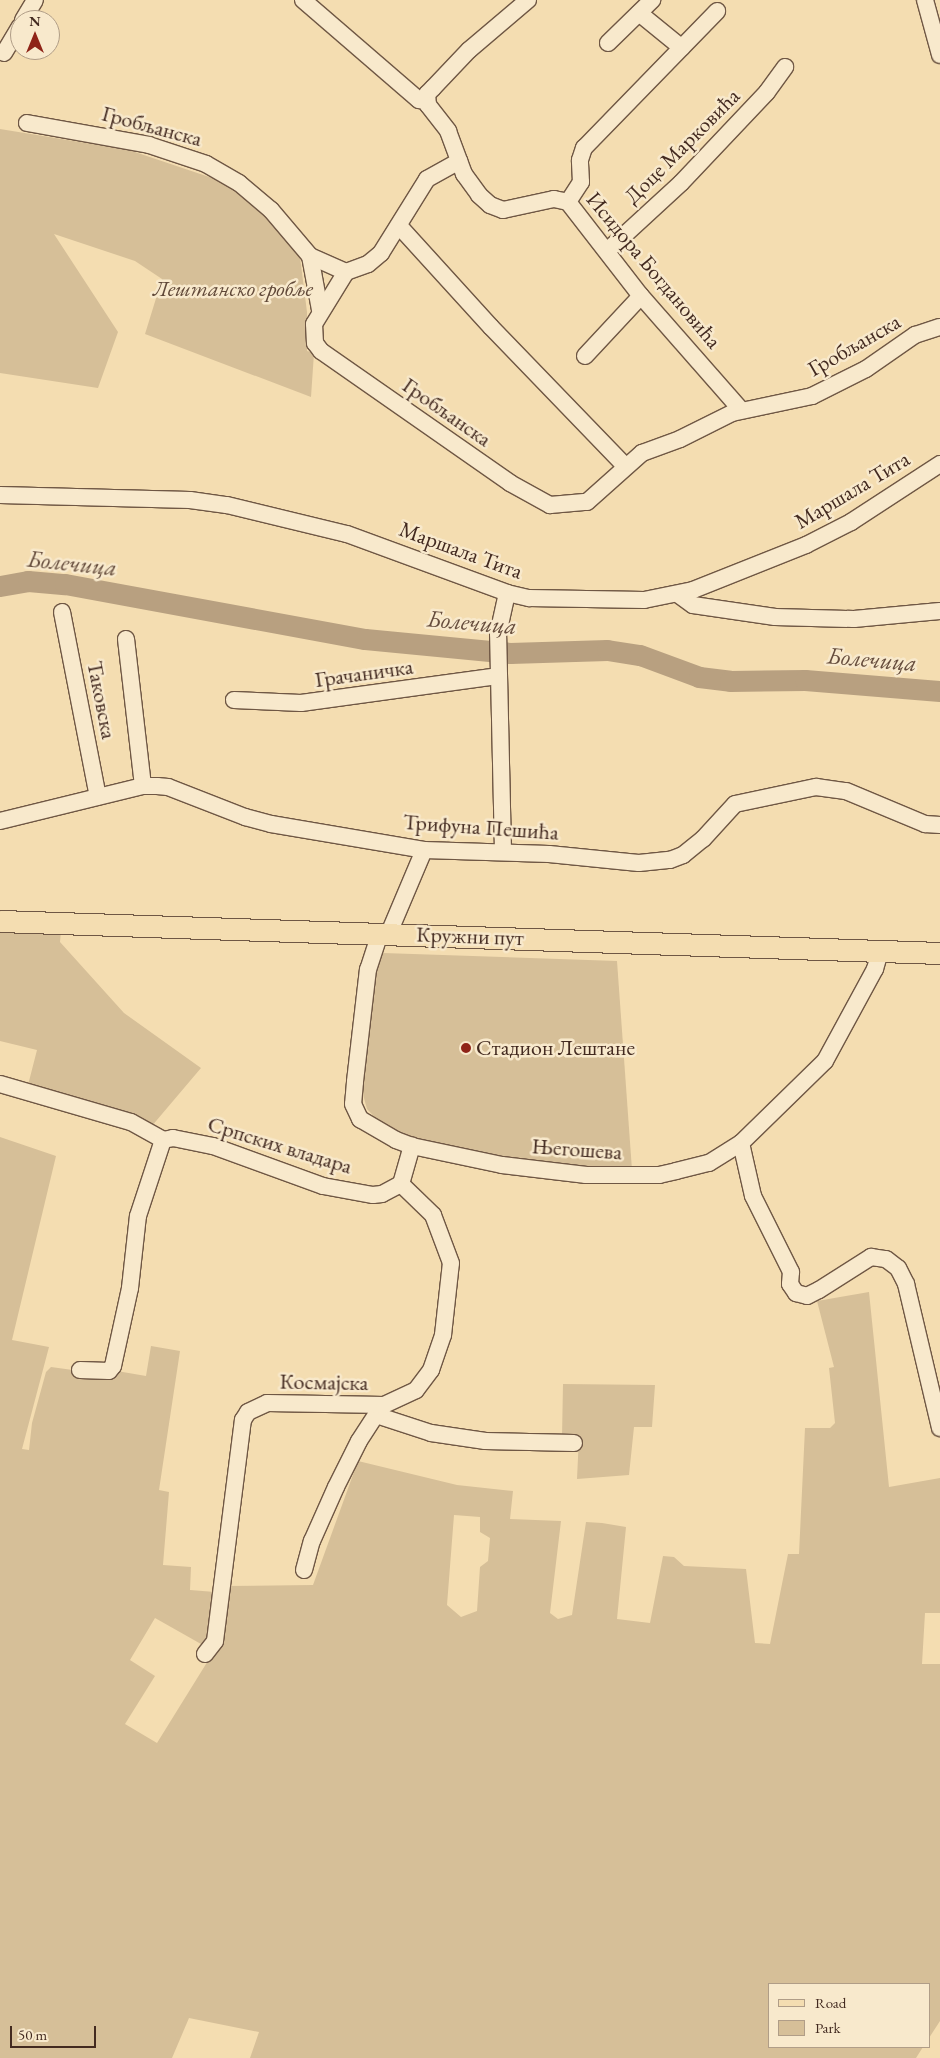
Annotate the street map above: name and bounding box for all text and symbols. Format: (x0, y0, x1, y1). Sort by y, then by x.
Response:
north arrow (10, 10, 60, 60)
text: N (29, 12, 41, 30)
street label: Доце Марковића (619, 83, 745, 209)
street label: Гробљанска (99, 100, 205, 152)
street label: Исидора Богдановића (581, 186, 727, 354)
park label: Лештанско гробље (153, 276, 313, 302)
street label: Гробљанска (803, 308, 905, 382)
street label: Гробљанска (397, 372, 497, 452)
street label: Маршала Тита (790, 445, 914, 535)
street label: Маршала Тита (396, 515, 526, 585)
water label: Болечица (26, 544, 118, 582)
water label: Болечица (426, 604, 518, 640)
water label: Болечица (826, 641, 918, 677)
street label: Грачаничка (313, 653, 415, 693)
street label: Таковска (81, 659, 123, 741)
street label: Трифуна Пешића (402, 808, 560, 846)
street label: Кружни пут (416, 921, 524, 951)
place label: Стадион Лештане (476, 1035, 635, 1061)
marker: Стадион Лештане (460, 1042, 472, 1054)
street label: Српских владара (205, 1111, 355, 1179)
street label: Његошева (531, 1133, 623, 1165)
street label: Космајска (279, 1368, 369, 1396)
legend (768, 1983, 930, 2048)
text: Road (815, 1993, 846, 2012)
scale bar (12, 2016, 99, 2048)
text: Park (815, 2018, 841, 2037)
text: 50 m (18, 2025, 47, 2044)

